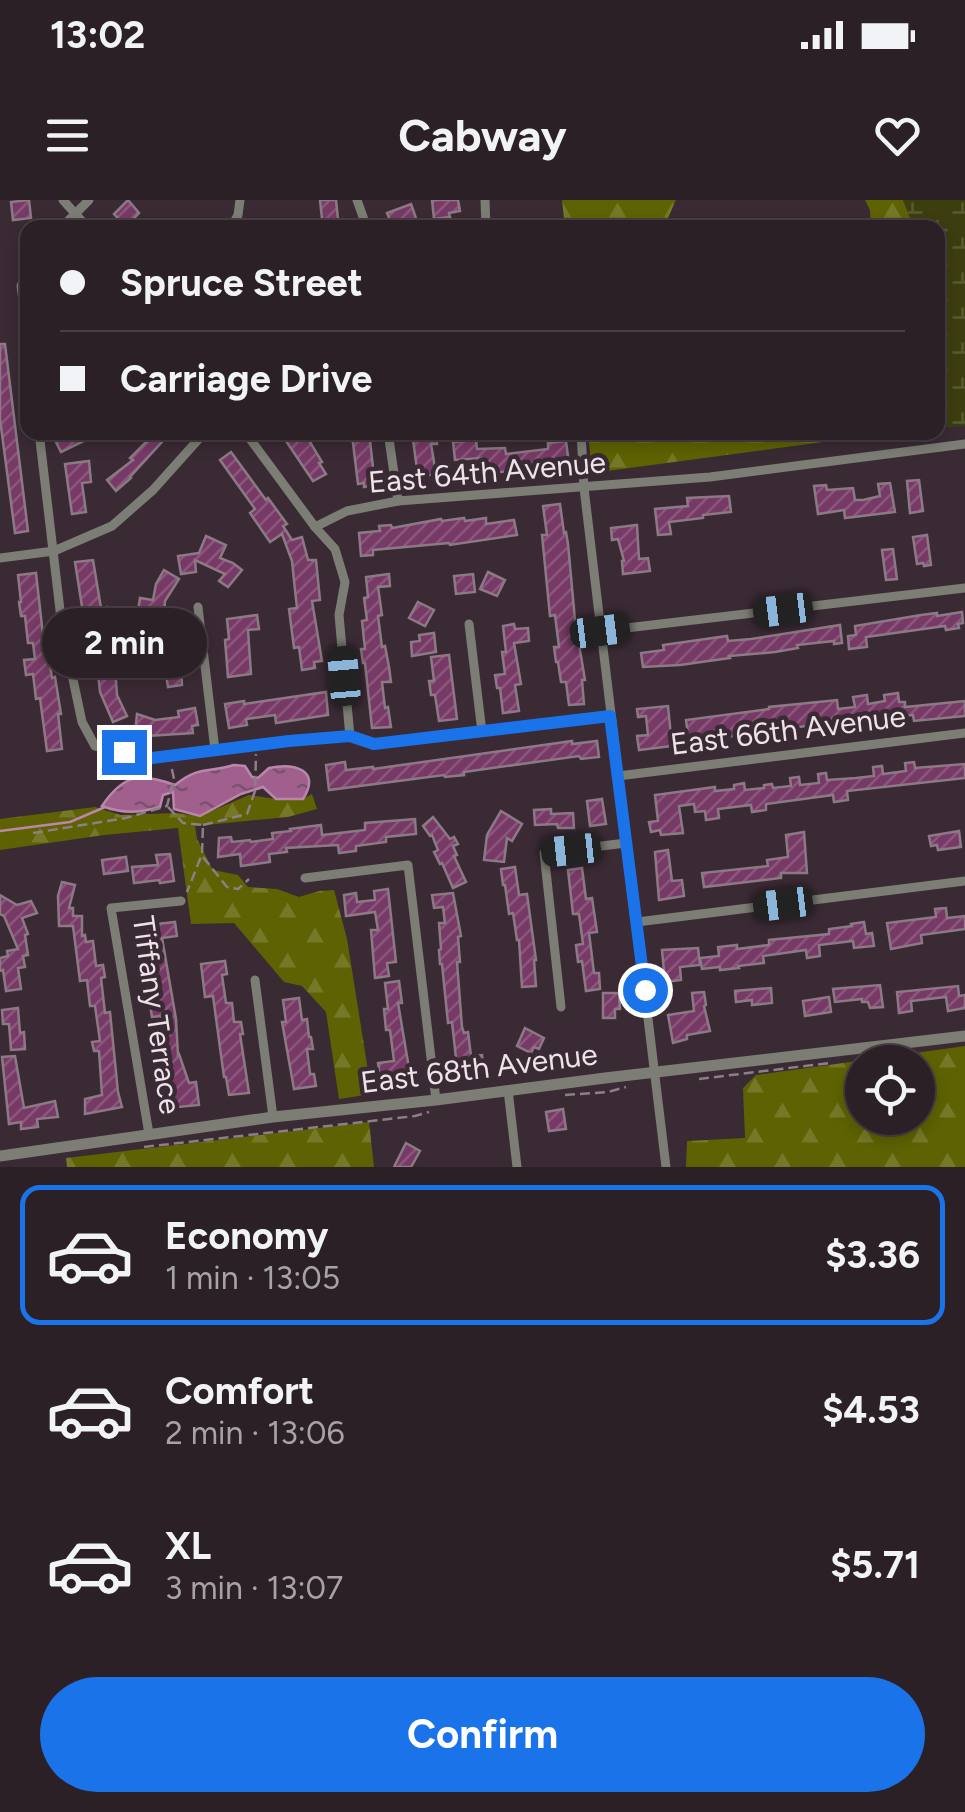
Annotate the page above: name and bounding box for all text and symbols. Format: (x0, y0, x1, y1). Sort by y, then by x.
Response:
text: 13:02 (50, 12, 145, 58)
icon: menu (40, 108, 95, 163)
text: Cabway (398, 108, 567, 162)
icon: heart (870, 108, 925, 163)
text: Spruce Street (120, 260, 363, 306)
text: Carriage Drive (120, 356, 372, 402)
street label: East 64th Avenue (367, 443, 607, 501)
car (751, 591, 815, 629)
callout: 2 min (42, 607, 206, 677)
car (568, 612, 632, 650)
text: 2 min (84, 624, 165, 662)
car (326, 645, 362, 707)
street label: East 66th Avenue (668, 697, 908, 763)
route end (102, 730, 147, 775)
car (540, 832, 602, 868)
car (751, 885, 815, 923)
street label: Tiffany Terrace (125, 913, 189, 1117)
route start (623, 968, 668, 1013)
street label: East 68th Avenue (359, 1035, 599, 1101)
map controls (845, 1045, 935, 1135)
button: locate (845, 1045, 935, 1135)
icon: car (45, 1210, 135, 1300)
text: Economy (165, 1213, 328, 1259)
text: $3.36 (825, 1232, 920, 1278)
text: 1 min · 13:05 (165, 1259, 340, 1297)
icon: car (45, 1365, 135, 1455)
text: Comfort (165, 1368, 314, 1414)
text: $4.53 (822, 1387, 920, 1433)
text: 2 min · 13:06 (165, 1414, 345, 1452)
icon: car (45, 1520, 135, 1610)
text: XL (165, 1523, 211, 1569)
text: $5.71 (830, 1542, 920, 1588)
text: 3 min · 13:07 (165, 1569, 343, 1607)
button: Confirm (40, 1677, 925, 1792)

